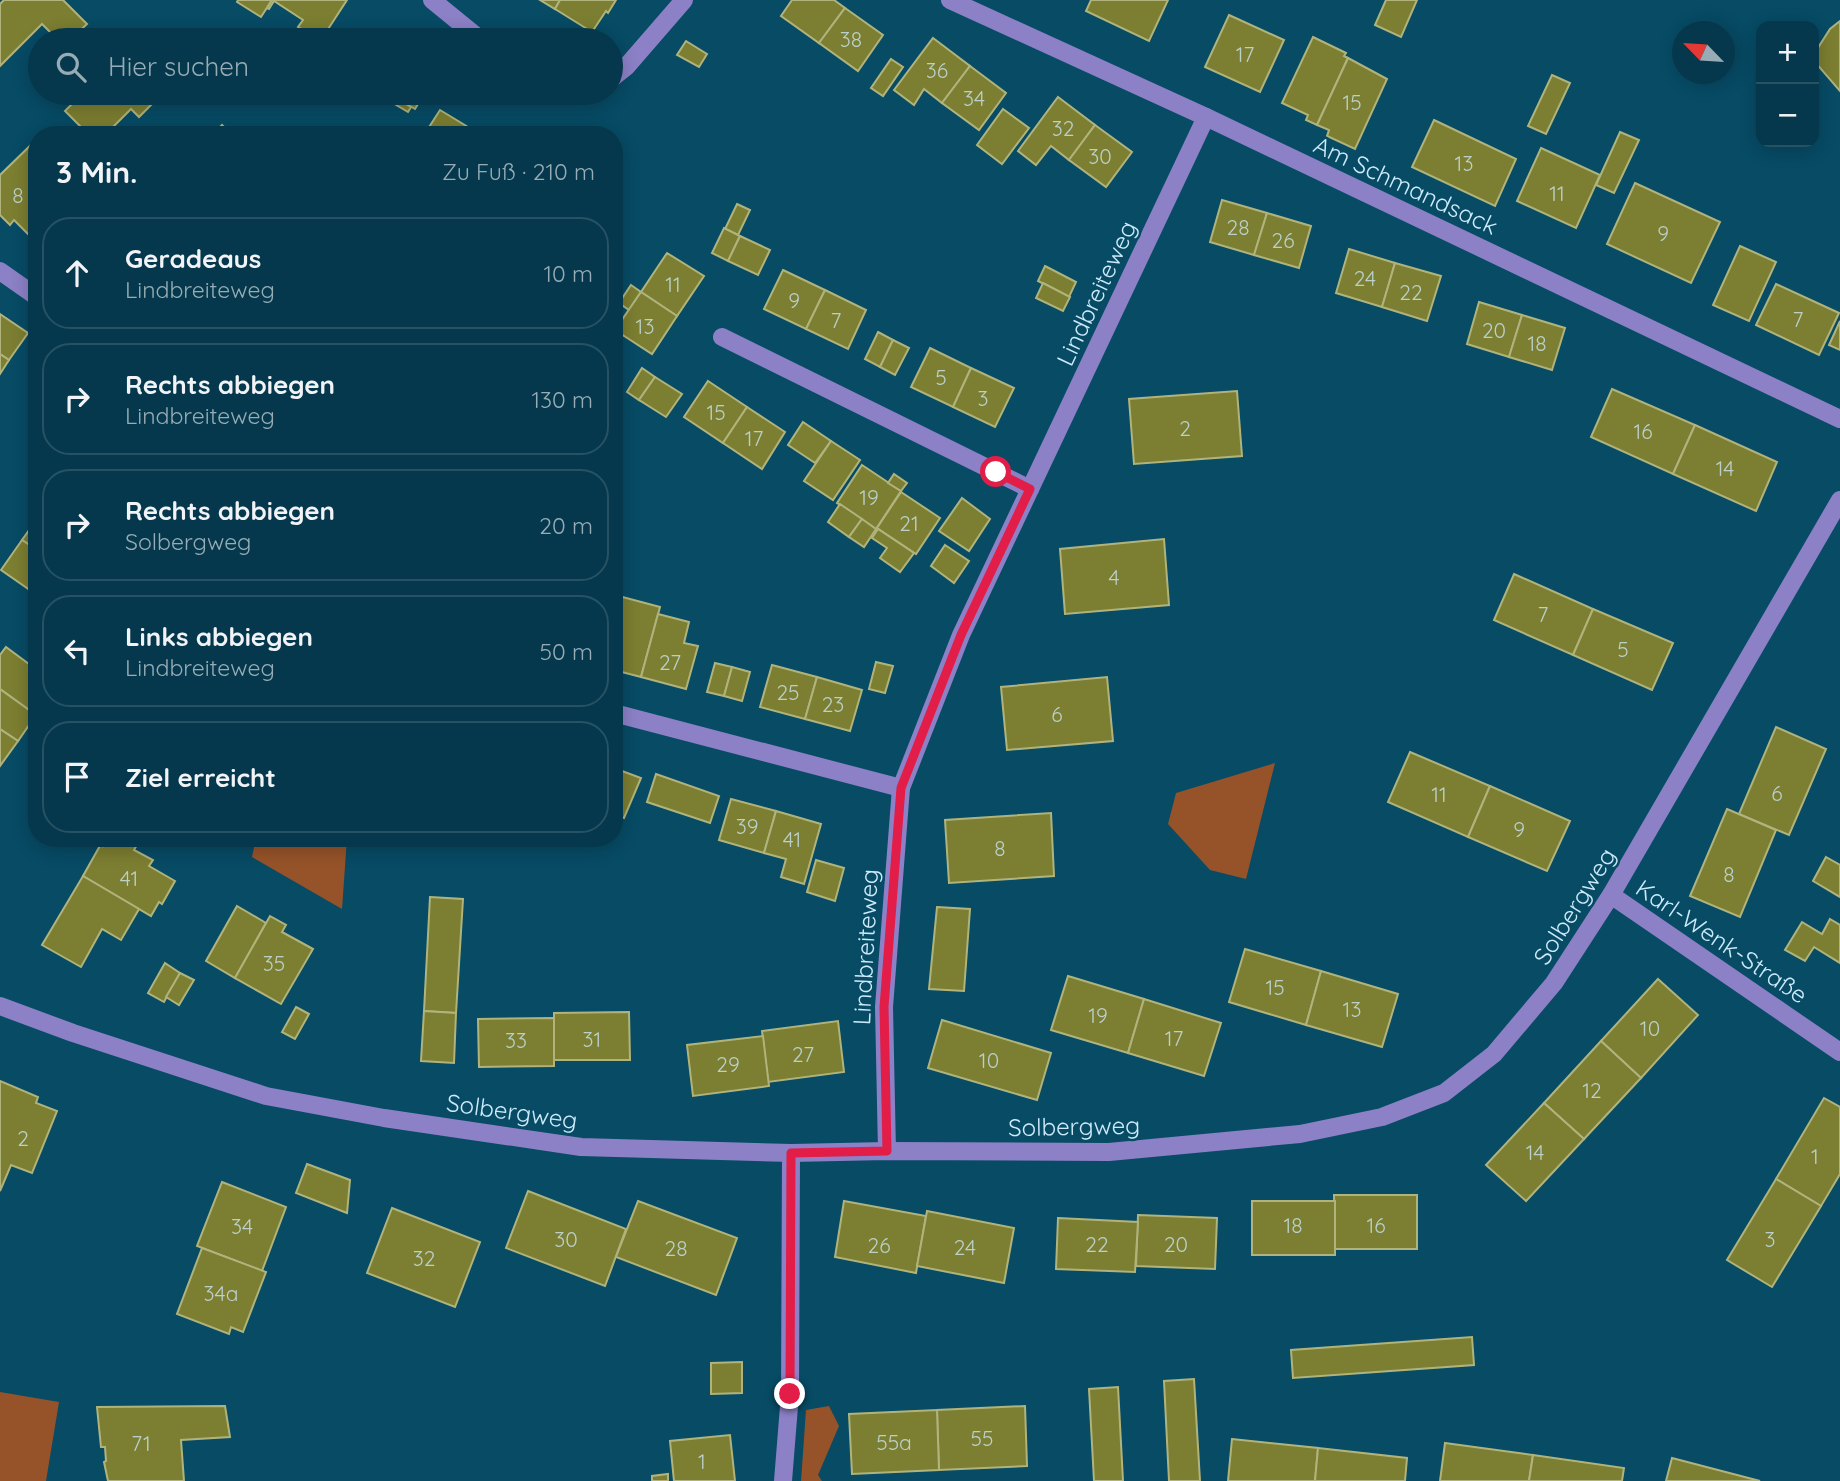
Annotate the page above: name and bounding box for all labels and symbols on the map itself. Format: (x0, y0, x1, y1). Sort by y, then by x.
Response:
north arrow (1672, 21, 1735, 84)
house number: 38 (840, 26, 862, 52)
house number: 17 (1236, 41, 1254, 67)
house number: 36 (926, 57, 948, 83)
house number: 34 (963, 85, 985, 111)
house number: 15 (1342, 89, 1362, 115)
house number: 32 (1052, 115, 1074, 141)
street label: Am Schmandsack (1309, 129, 1503, 241)
house number: 30 (1088, 143, 1112, 169)
house number: 13 (1455, 150, 1473, 176)
house number: 11 (1549, 180, 1565, 206)
house number: 8 (12, 182, 24, 208)
house number: 28 (1227, 214, 1249, 240)
street label: Lindbreiteweg (1049, 216, 1143, 370)
house number: 9 (1657, 220, 1669, 246)
house number: 26 (1272, 227, 1294, 253)
house number: 24 (1354, 265, 1376, 291)
house number: 11 (665, 271, 681, 297)
house number: 22 (1399, 279, 1423, 305)
house number: 9 (788, 287, 800, 313)
house number: 7 (1793, 306, 1804, 332)
house number: 7 (831, 307, 842, 333)
house number: 13 (636, 313, 654, 339)
house number: 20 (1482, 317, 1506, 343)
house number: 18 (1527, 330, 1547, 356)
house number: 5 (935, 364, 947, 390)
house number: 3 (977, 385, 989, 411)
house number: 15 (706, 399, 726, 425)
house number: 2 (1179, 415, 1191, 441)
house number: 16 (1633, 418, 1653, 444)
house number: 17 (745, 425, 763, 451)
house number: 14 (1716, 455, 1734, 481)
route start (980, 456, 1011, 487)
house number: 19 (859, 484, 879, 510)
house number: 21 (899, 510, 919, 536)
house number: 4 (1108, 564, 1120, 590)
house number: 7 (1538, 601, 1549, 627)
house number: 5 (1617, 636, 1629, 662)
house number: 27 (659, 649, 681, 675)
house number: 25 (776, 679, 800, 705)
house number: 23 (822, 691, 844, 717)
house number: 6 (1051, 701, 1063, 727)
house number: 6 (1771, 780, 1783, 806)
house number: 11 (1431, 781, 1447, 807)
house number: 39 (736, 813, 758, 839)
house number: 9 (1513, 816, 1525, 842)
house number: 41 (783, 826, 801, 852)
house number: 8 (994, 835, 1006, 861)
street label: Solbergweg (1526, 842, 1622, 970)
house number: 8 (1723, 861, 1735, 887)
house number: 41 (120, 865, 138, 891)
street label: Lindbreiteweg (846, 868, 884, 1026)
street label: Karl-Wenk-Straße (1630, 872, 1814, 1010)
house number: 35 (263, 950, 285, 976)
house number: 15 (1265, 974, 1285, 1000)
house number: 13 (1343, 996, 1361, 1022)
house number: 19 (1088, 1002, 1108, 1028)
house number: 10 (1640, 1015, 1660, 1041)
house number: 17 (1165, 1025, 1183, 1051)
house number: 31 (583, 1026, 601, 1052)
house number: 33 (505, 1027, 527, 1053)
house number: 27 (792, 1041, 814, 1067)
house number: 10 (979, 1047, 999, 1073)
house number: 29 (716, 1051, 740, 1077)
house number: 12 (1582, 1077, 1602, 1103)
street label: Solbergweg (445, 1087, 579, 1135)
street label: Solbergweg (1008, 1110, 1140, 1142)
house number: 2 (17, 1125, 29, 1151)
house number: 14 (1526, 1139, 1544, 1165)
house number: 1 (1811, 1143, 1819, 1169)
house number: 18 (1283, 1212, 1303, 1238)
house number: 16 (1366, 1212, 1386, 1238)
house number: 34 (231, 1213, 253, 1239)
house number: 30 (554, 1226, 578, 1252)
house number: 3 (1764, 1226, 1776, 1252)
house number: 22 (1085, 1231, 1109, 1257)
house number: 20 (1164, 1231, 1188, 1257)
house number: 26 (868, 1232, 890, 1258)
house number: 24 (954, 1234, 976, 1260)
house number: 28 (665, 1235, 687, 1261)
house number: 32 (413, 1245, 435, 1271)
house number: 34a (204, 1280, 238, 1306)
route end (774, 1378, 805, 1409)
house number: 55 (971, 1425, 993, 1451)
house number: 55a (876, 1429, 912, 1455)
house number: 71 (131, 1430, 151, 1456)
house number: 1 (698, 1448, 706, 1474)

